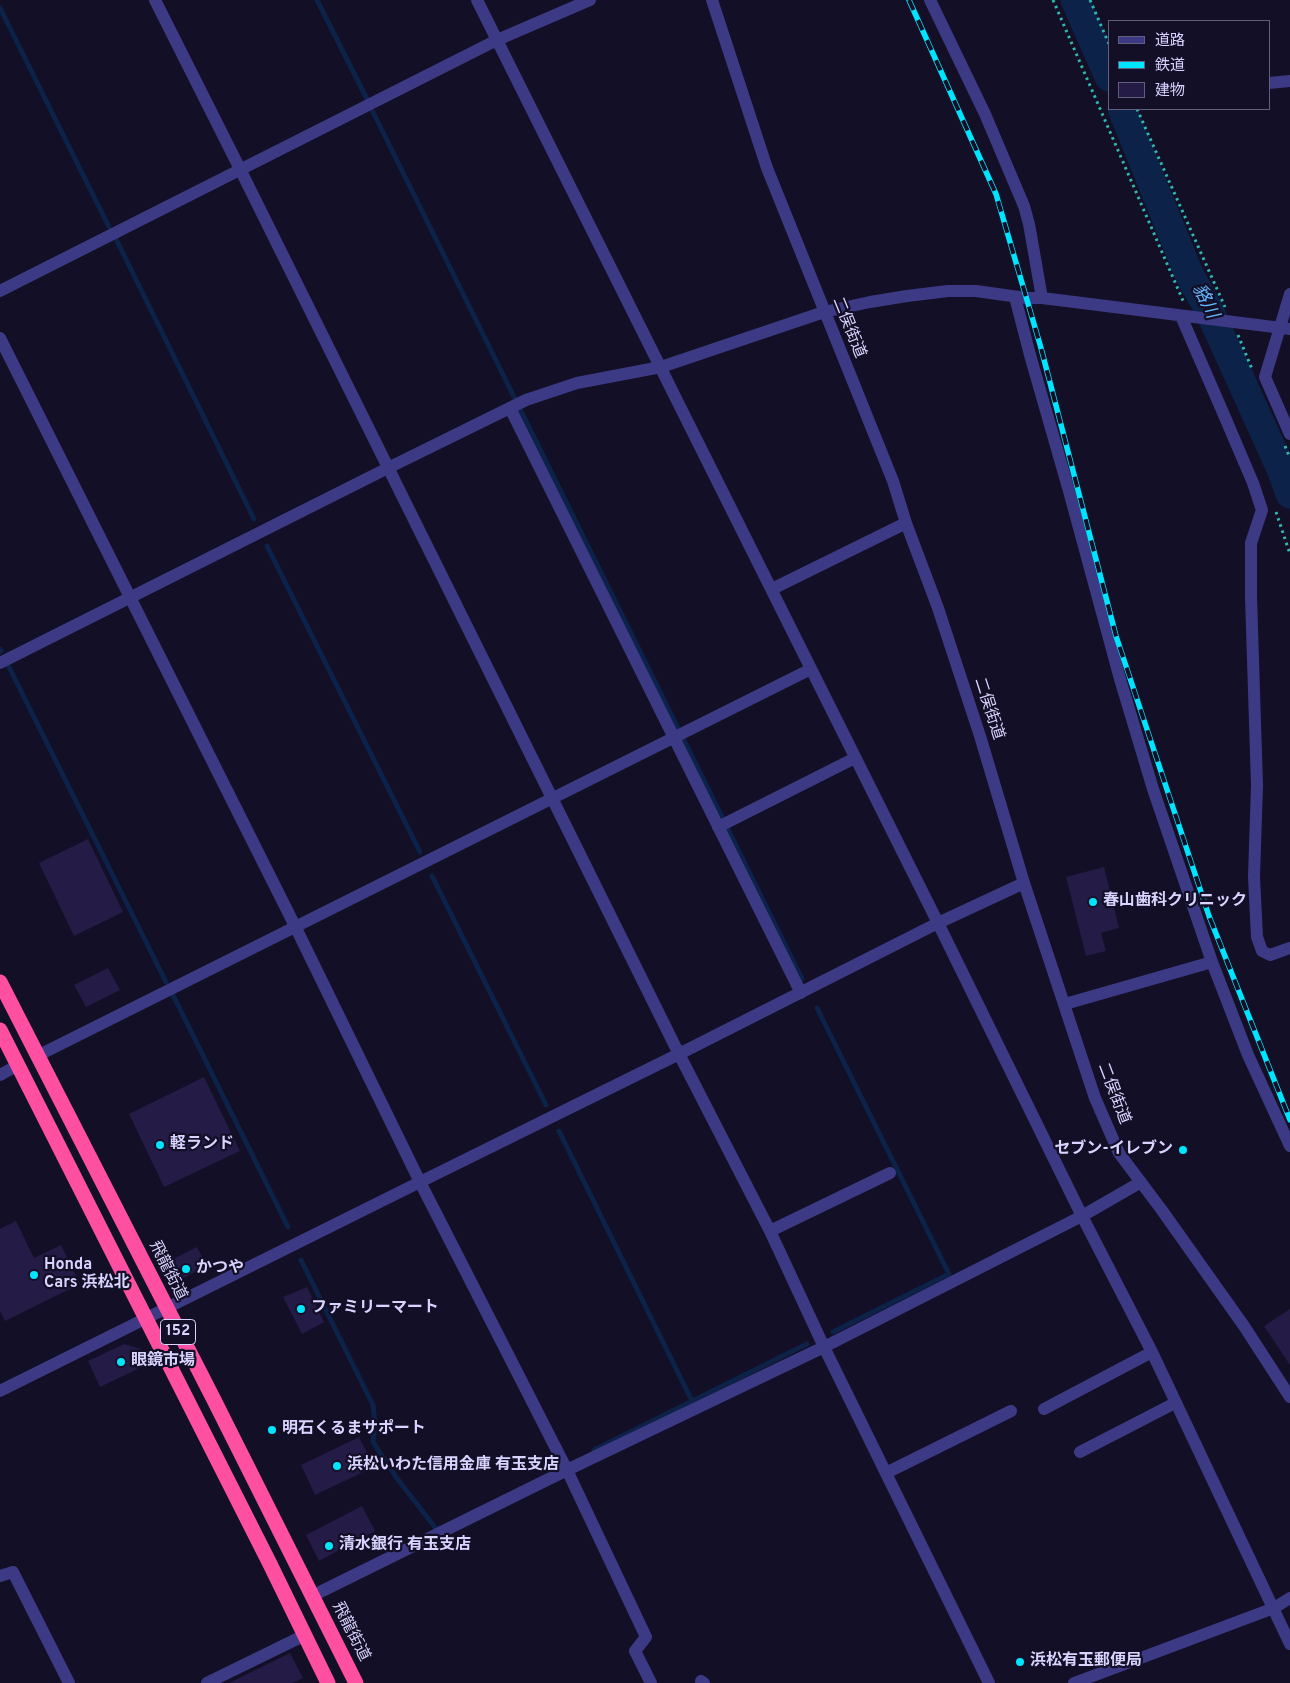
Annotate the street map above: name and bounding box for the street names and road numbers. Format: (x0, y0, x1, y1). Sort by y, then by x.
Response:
street label: 二俣街道 (827, 295, 869, 361)
street label: 二俣街道 (969, 676, 1007, 742)
street label: 二俣街道 (1093, 1061, 1133, 1127)
street label: 飛龍街道 (144, 1238, 190, 1304)
road number: 152 (160, 1320, 196, 1344)
street label: 飛龍街道 (327, 1599, 373, 1665)

